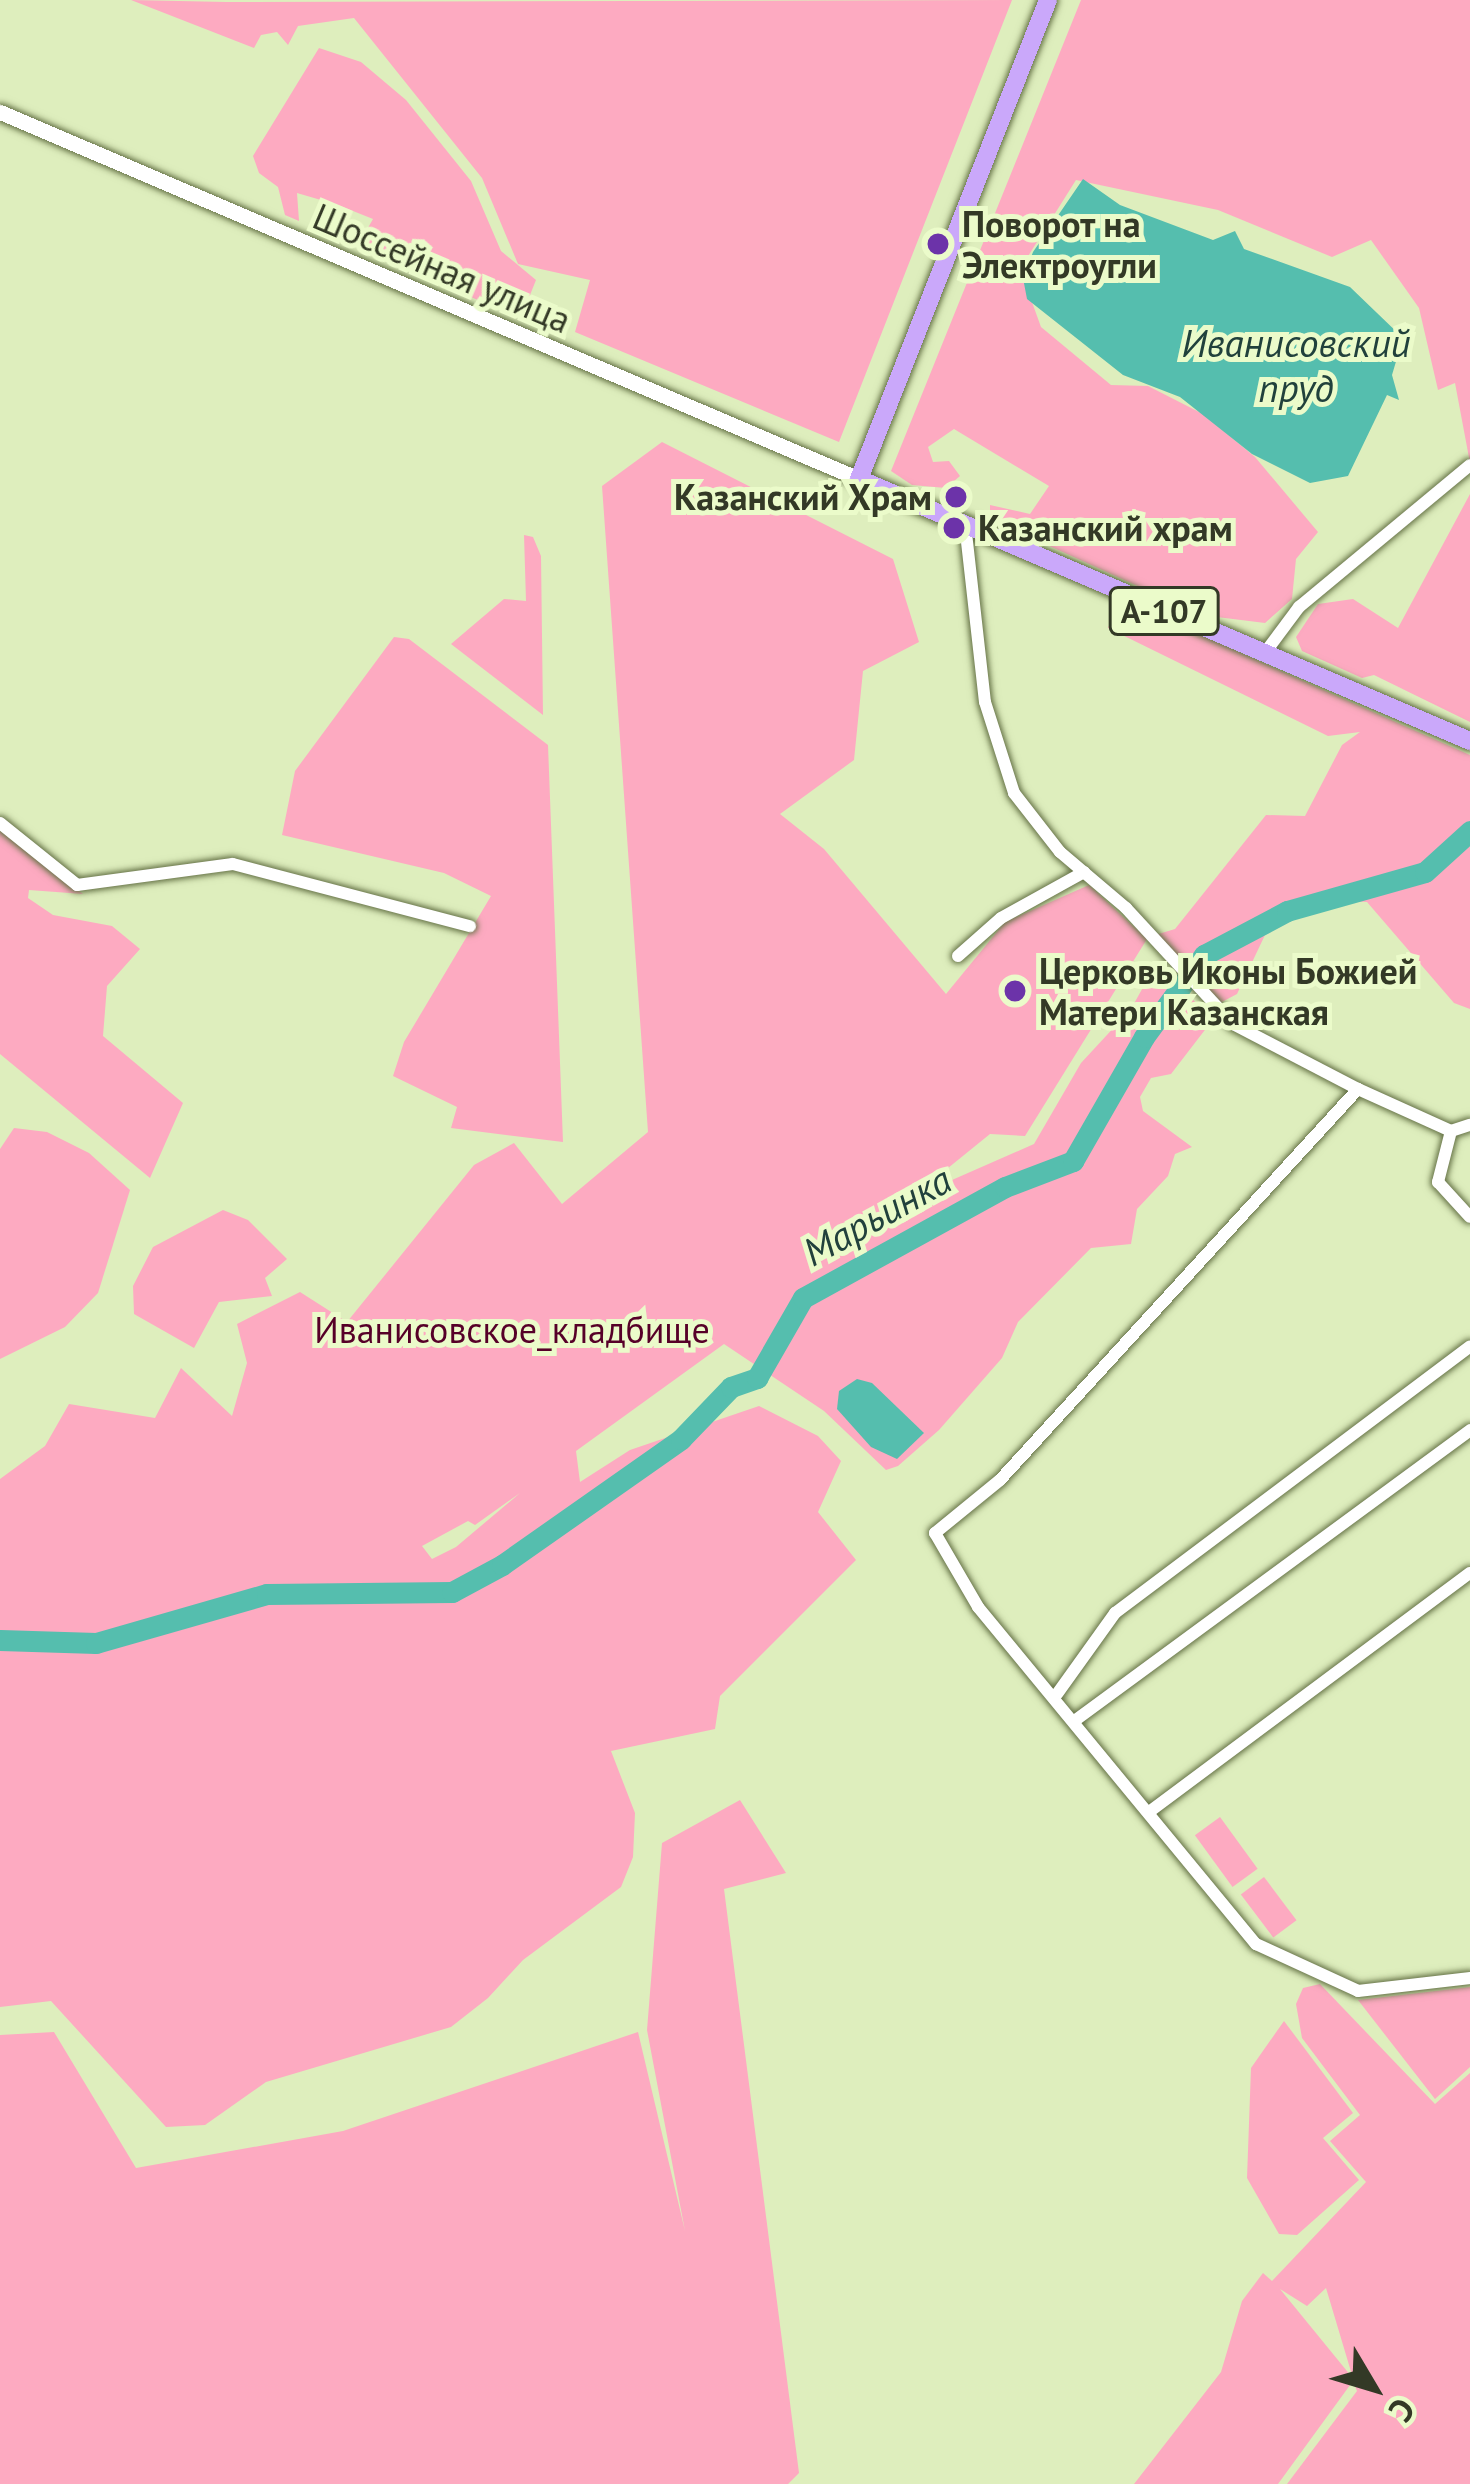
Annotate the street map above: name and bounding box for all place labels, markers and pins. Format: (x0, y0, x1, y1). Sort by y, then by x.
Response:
place label: Поворот на Электроугли (962, 201, 1157, 286)
marker: Поворот на Электроугли (925, 231, 951, 257)
place label: Казанский Храм (673, 475, 932, 519)
marker: Казанский Храм (943, 484, 969, 510)
place label: Казанский храм (978, 506, 1233, 550)
marker: Казанский храм (941, 515, 967, 541)
place label: Церковь Иконы Божией Матери Казанская (1039, 948, 1418, 1033)
marker: Церковь Иконы Божией Матери Казанская (1002, 978, 1028, 1004)

